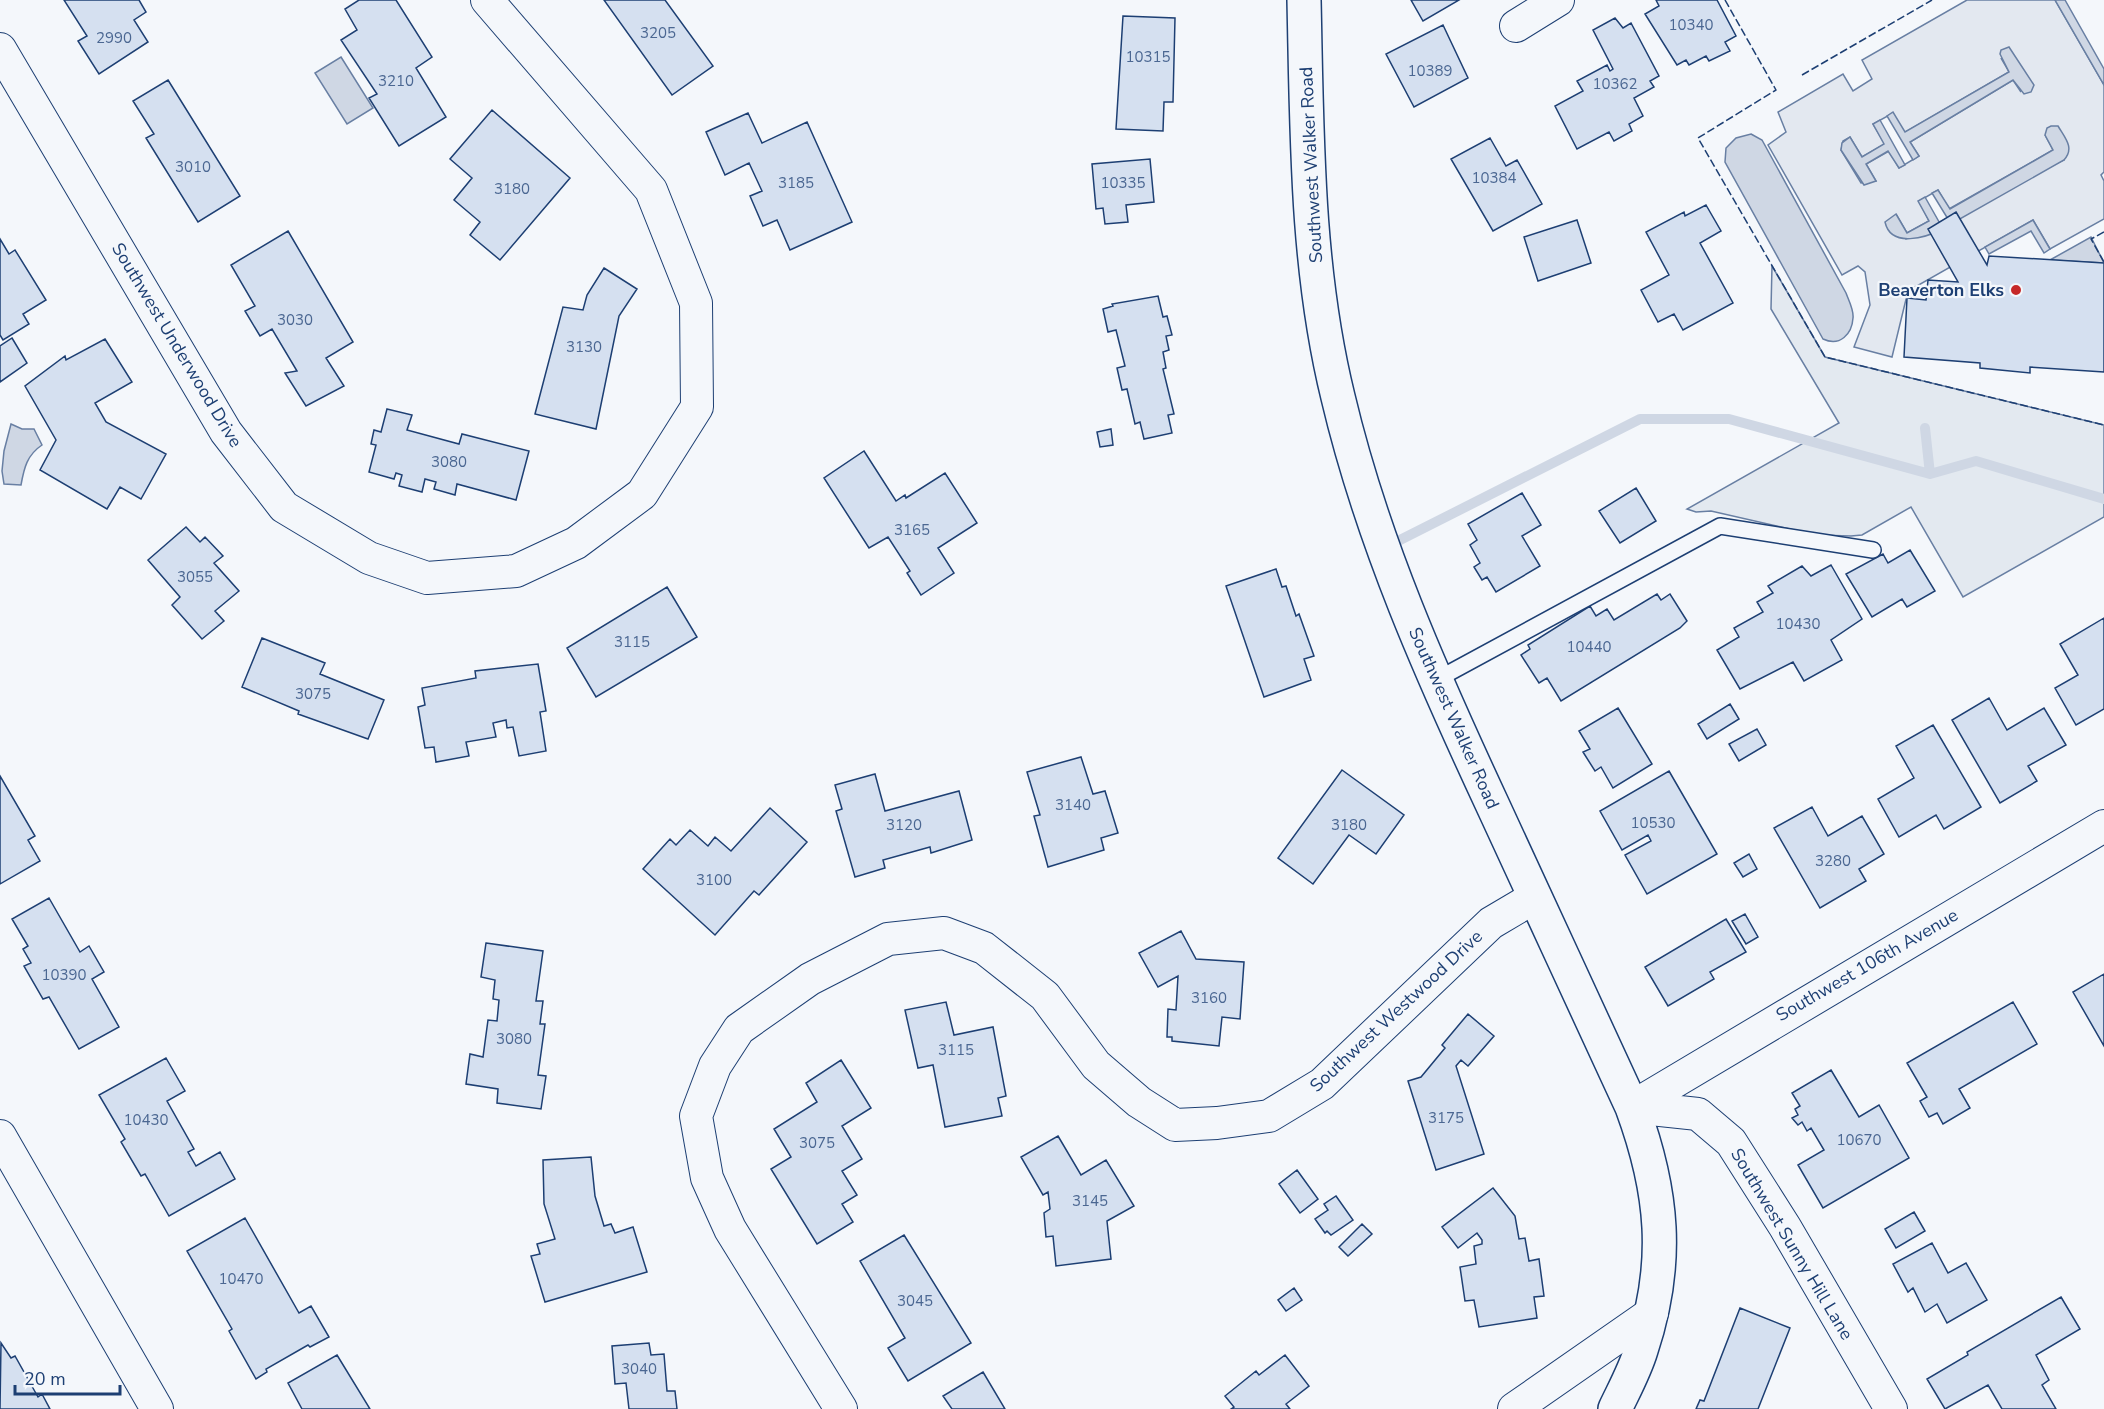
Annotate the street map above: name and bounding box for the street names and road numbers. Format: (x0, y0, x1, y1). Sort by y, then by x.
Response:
street label: Southwest Walker Road (1294, 66, 1328, 264)
street label: Southwest Underwood Drive (106, 238, 248, 452)
street label: Southwest Walker Road (1403, 623, 1505, 813)
street label: Southwest 106th Avenue (1772, 903, 1962, 1027)
street label: Southwest Westwood Drive (1304, 925, 1488, 1097)
street label: Southwest Sunny Hill Lane (1725, 1144, 1859, 1344)

